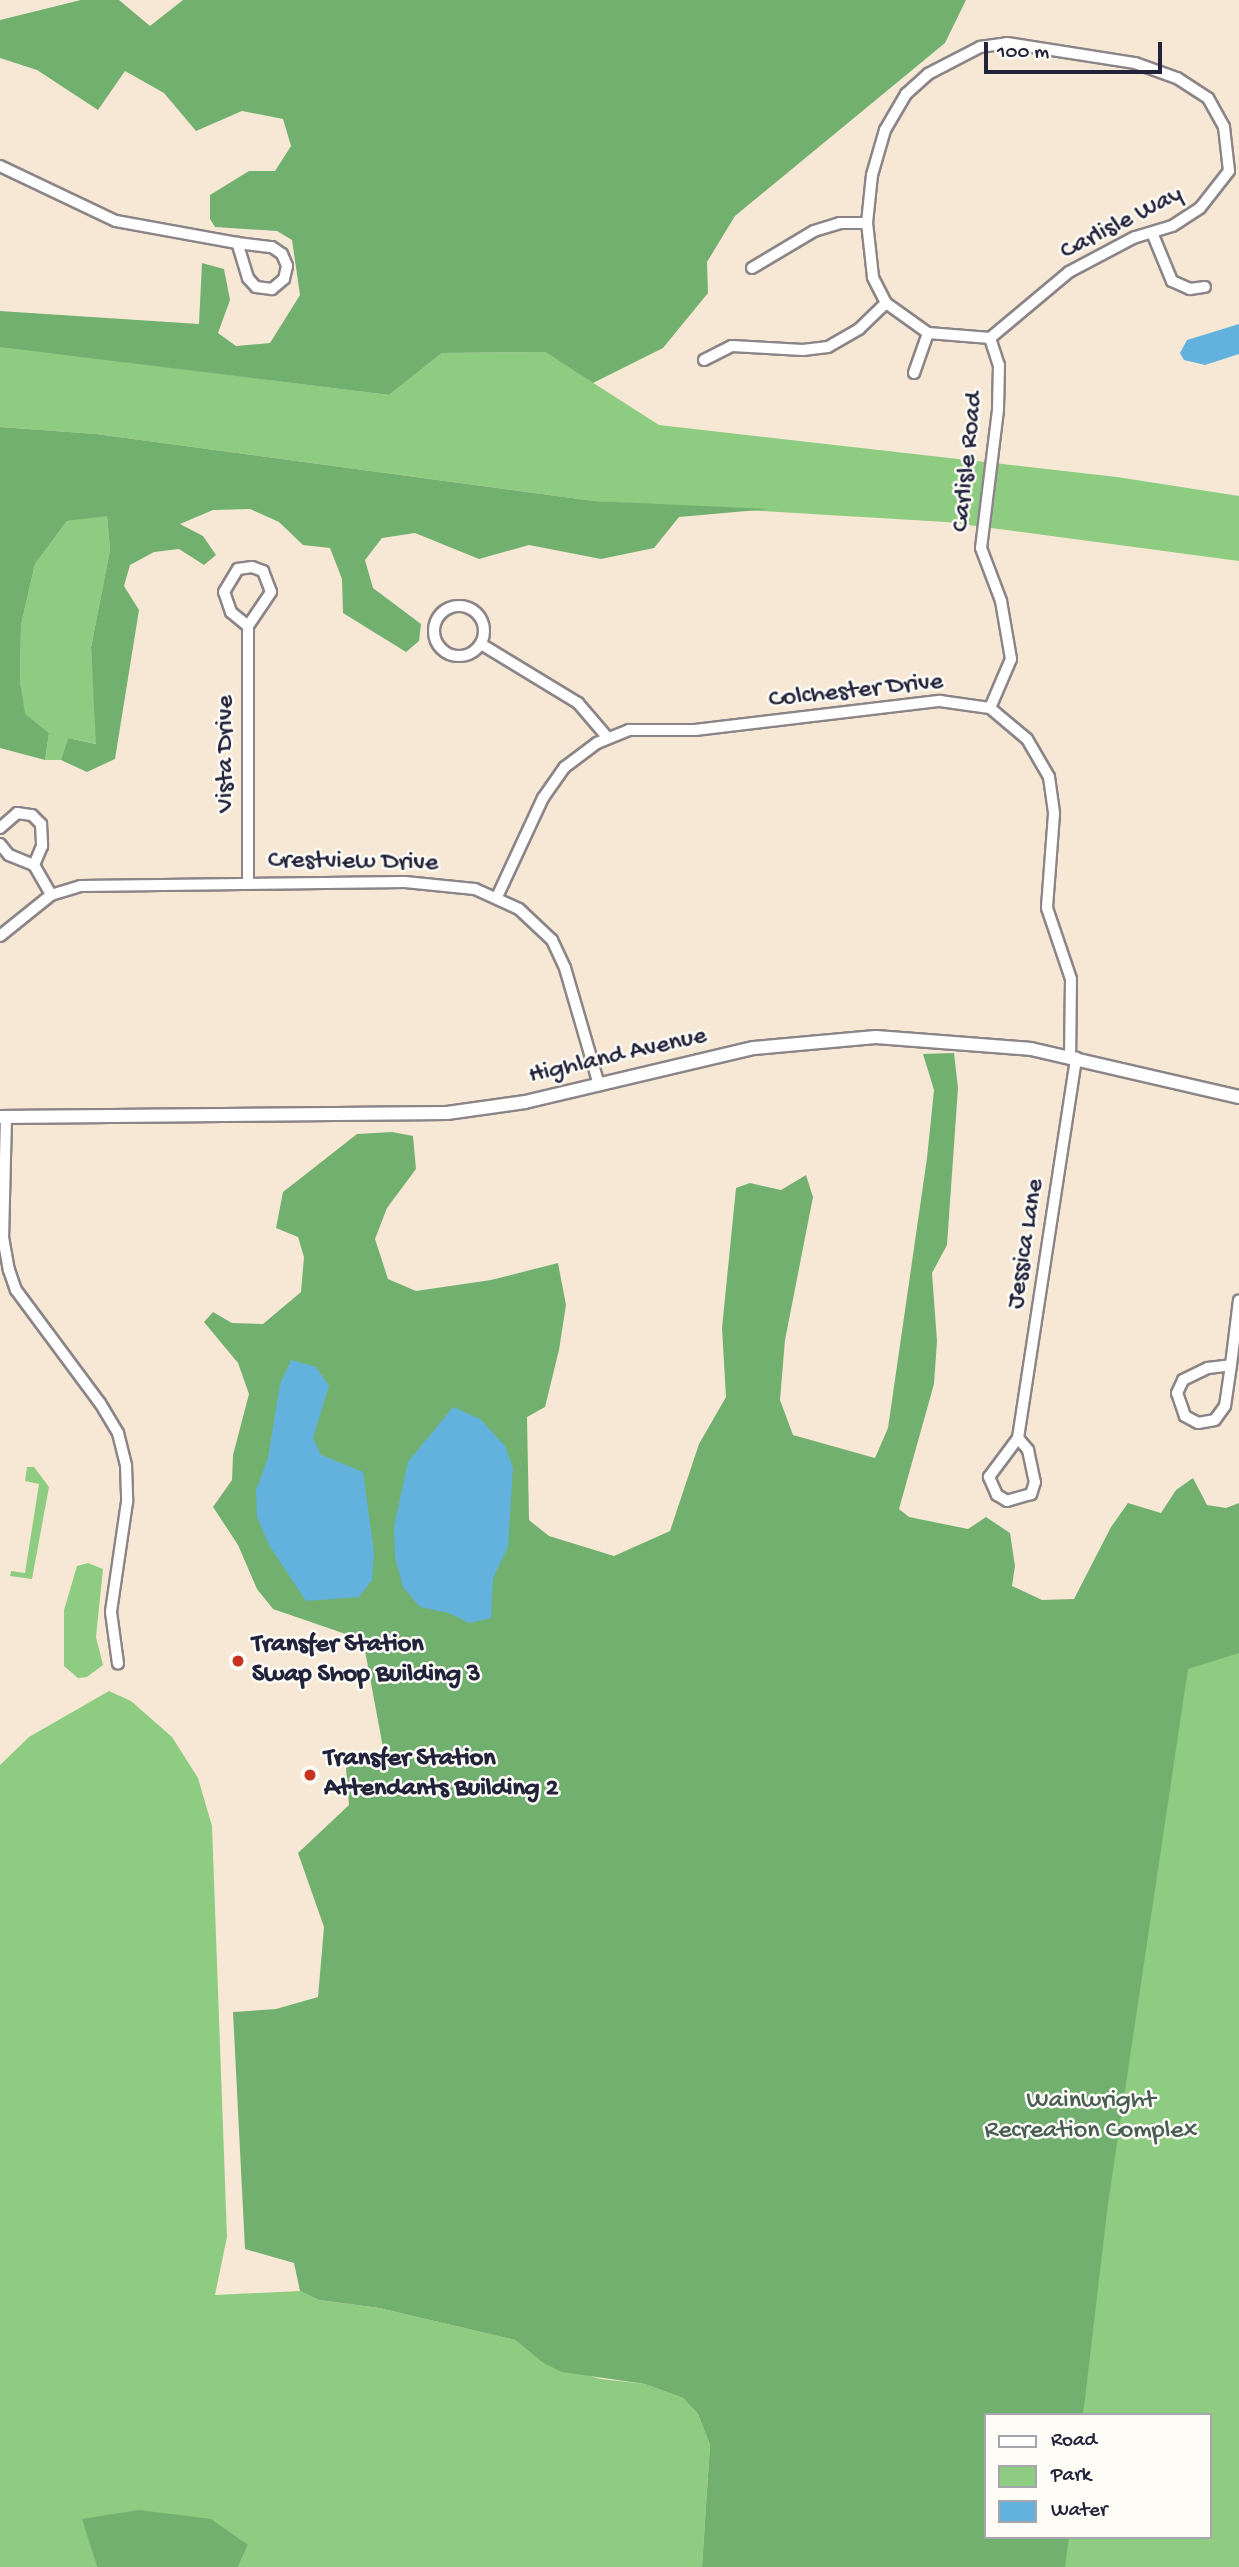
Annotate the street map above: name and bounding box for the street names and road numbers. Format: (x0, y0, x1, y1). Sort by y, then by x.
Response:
street label: Carlisle Way (1056, 180, 1188, 268)
street label: Carlisle Road (946, 390, 992, 534)
street label: Colchester Drive (767, 667, 945, 717)
street label: Vista Drive (211, 695, 243, 813)
street label: Crestview Drive (268, 846, 438, 880)
street label: Highland Avenue (526, 1021, 710, 1093)
street label: Jessica Lane (1001, 1177, 1053, 1311)

